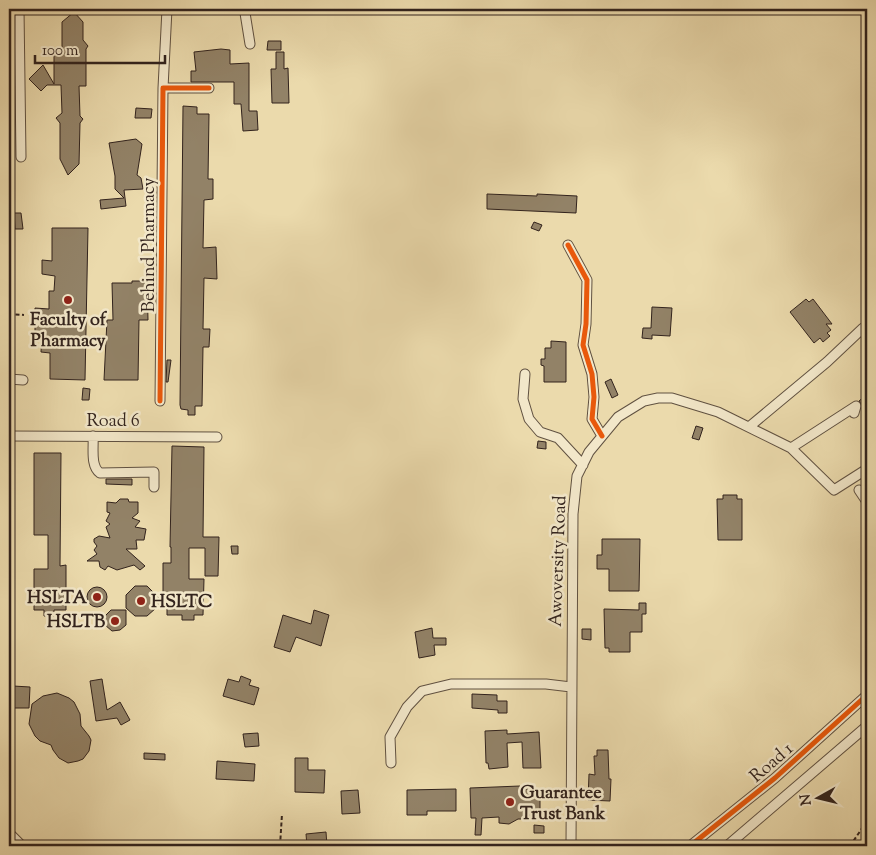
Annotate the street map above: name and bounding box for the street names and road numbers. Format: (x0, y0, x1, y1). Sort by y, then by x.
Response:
street label: Behind Pharmacy (137, 178, 163, 312)
street label: Road 6 (86, 409, 140, 435)
street label: Awoversity Road (544, 495, 574, 627)
street label: Road 1 (745, 737, 800, 790)

